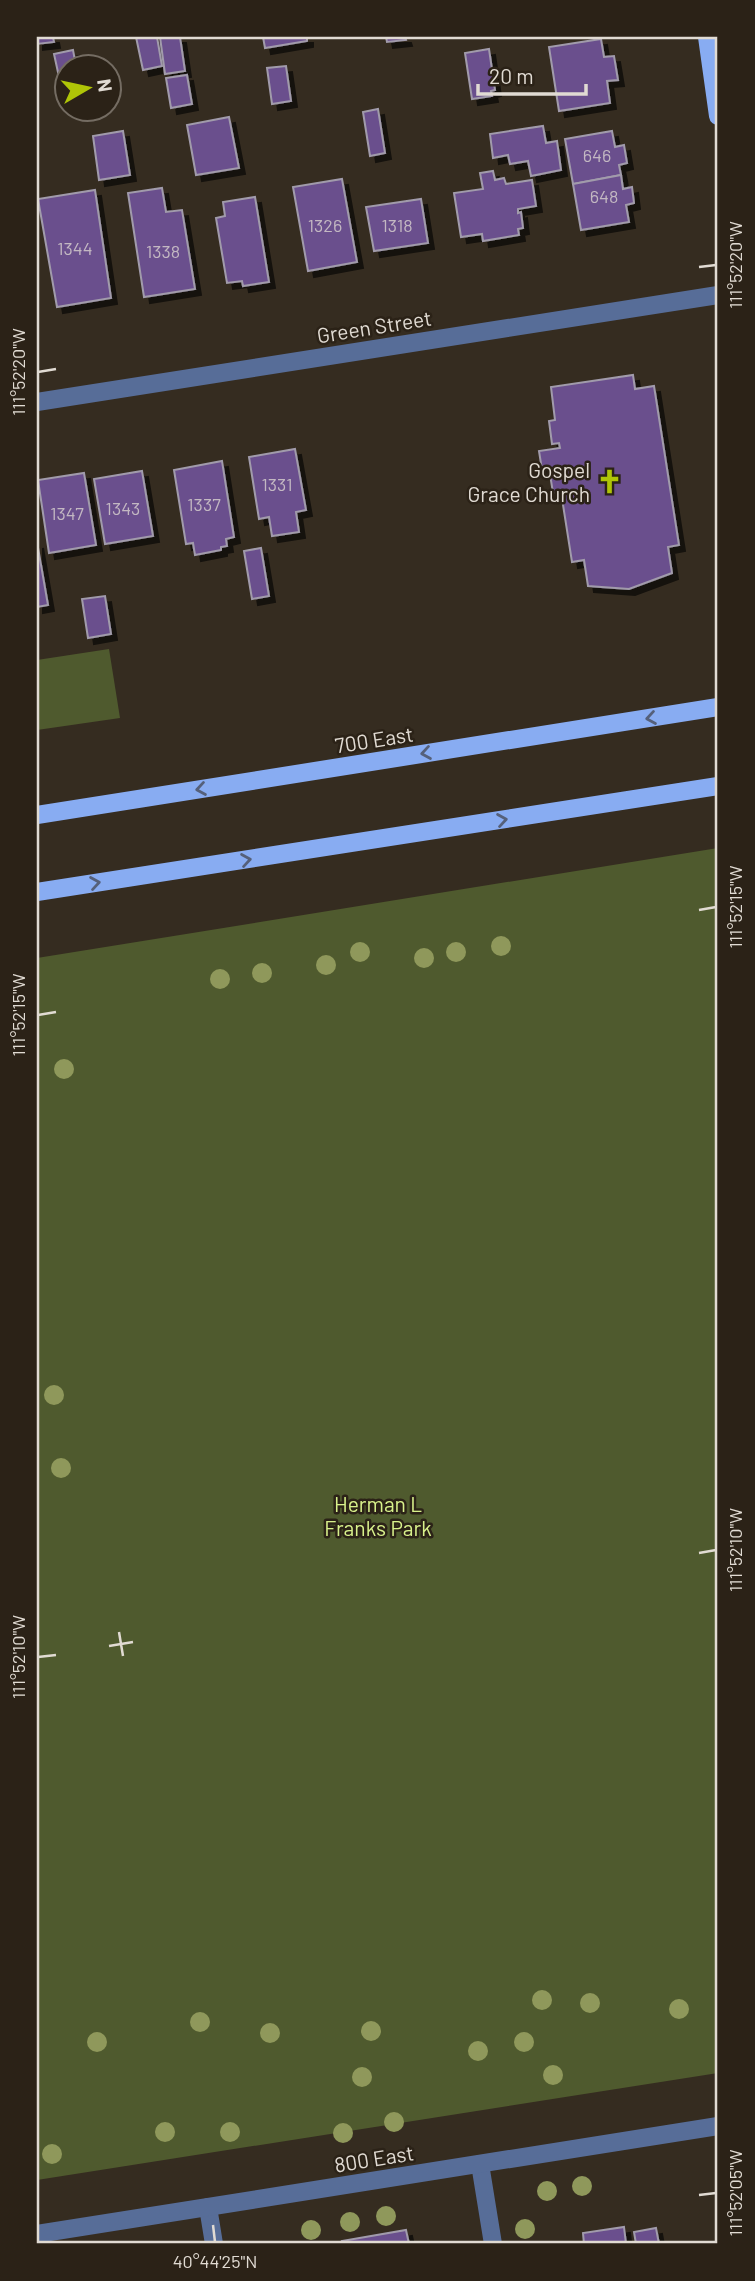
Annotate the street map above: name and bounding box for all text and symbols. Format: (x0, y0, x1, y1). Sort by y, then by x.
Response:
north arrow (52, 52, 122, 122)
scale bar (478, 52, 587, 96)
text: 20 m (489, 63, 534, 88)
text: N (93, 77, 118, 93)
house number: 646 (583, 144, 611, 166)
house number: 648 (590, 185, 618, 207)
house number: 1326 (308, 214, 342, 236)
house number: 1318 (381, 214, 413, 236)
text: 111°52'20"W (724, 221, 746, 309)
house number: 1344 (57, 237, 93, 259)
house number: 1338 (146, 240, 180, 262)
street label: Green Street (315, 305, 433, 347)
text: 111°52'20"W (7, 328, 29, 416)
place label: Gospel Grace Church (467, 457, 590, 506)
church icon: Gospel Grace Church (596, 467, 624, 495)
house number: 1331 (261, 473, 293, 495)
house number: 1337 (187, 493, 221, 515)
house number: 1343 (106, 497, 140, 519)
house number: 1347 (50, 502, 84, 524)
one-way arrow (645, 710, 657, 725)
street label: 700 East (333, 720, 415, 758)
one-way arrow (420, 745, 432, 760)
one-way arrow (196, 781, 207, 796)
one-way arrow (496, 813, 507, 828)
one-way arrow (240, 853, 251, 868)
text: 111°52'15"W (724, 865, 746, 949)
one-way arrow (89, 876, 101, 891)
text: 111°52'15"W (7, 973, 29, 1057)
park label: Herman L Franks Park (324, 1491, 432, 1540)
text: 111°52'10"W (724, 1508, 746, 1592)
text: 111°52'10"W (7, 1615, 29, 1699)
street label: 800 East (333, 2139, 415, 2177)
text: 111°52'05"W (724, 2149, 746, 2237)
text: 40°44'25"N (173, 2250, 257, 2272)

